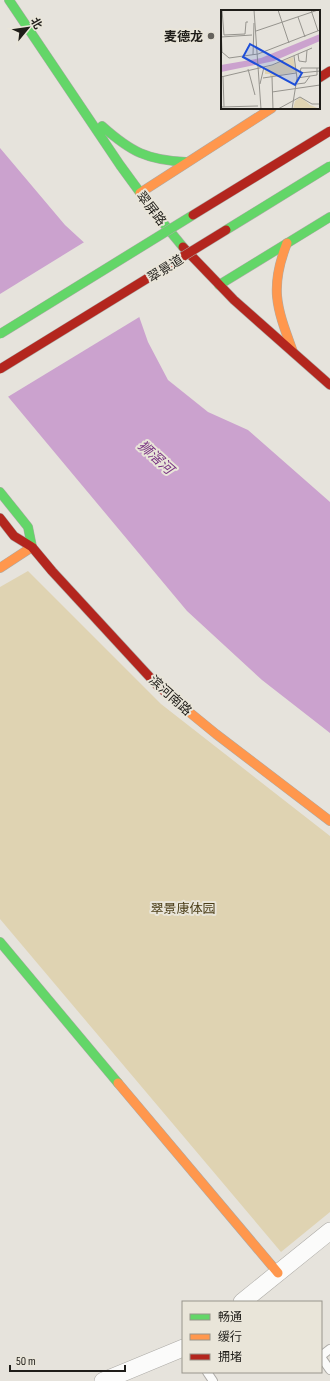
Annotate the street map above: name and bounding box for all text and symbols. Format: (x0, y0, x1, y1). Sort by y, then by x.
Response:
north arrow (8, 8, 48, 48)
inset map (221, 10, 320, 109)
text: 北 (28, 15, 45, 31)
place label: 麦德龙 (164, 29, 203, 45)
marker: 麦德龙 (206, 31, 216, 41)
street label: 翠屏路 (133, 188, 170, 229)
street label: 翠景道 (145, 252, 186, 286)
water label: 狮滘河 (134, 437, 179, 480)
street label: 滨河南路 (146, 672, 195, 719)
park label: 翠景康体园 (150, 901, 216, 917)
legend (182, 1301, 322, 1373)
text: 畅通 (218, 1310, 242, 1325)
text: 缓行 (218, 1330, 242, 1345)
scale bar (10, 1347, 125, 1373)
text: 拥堵 (218, 1350, 242, 1365)
text: 50 m (16, 1354, 36, 1369)

